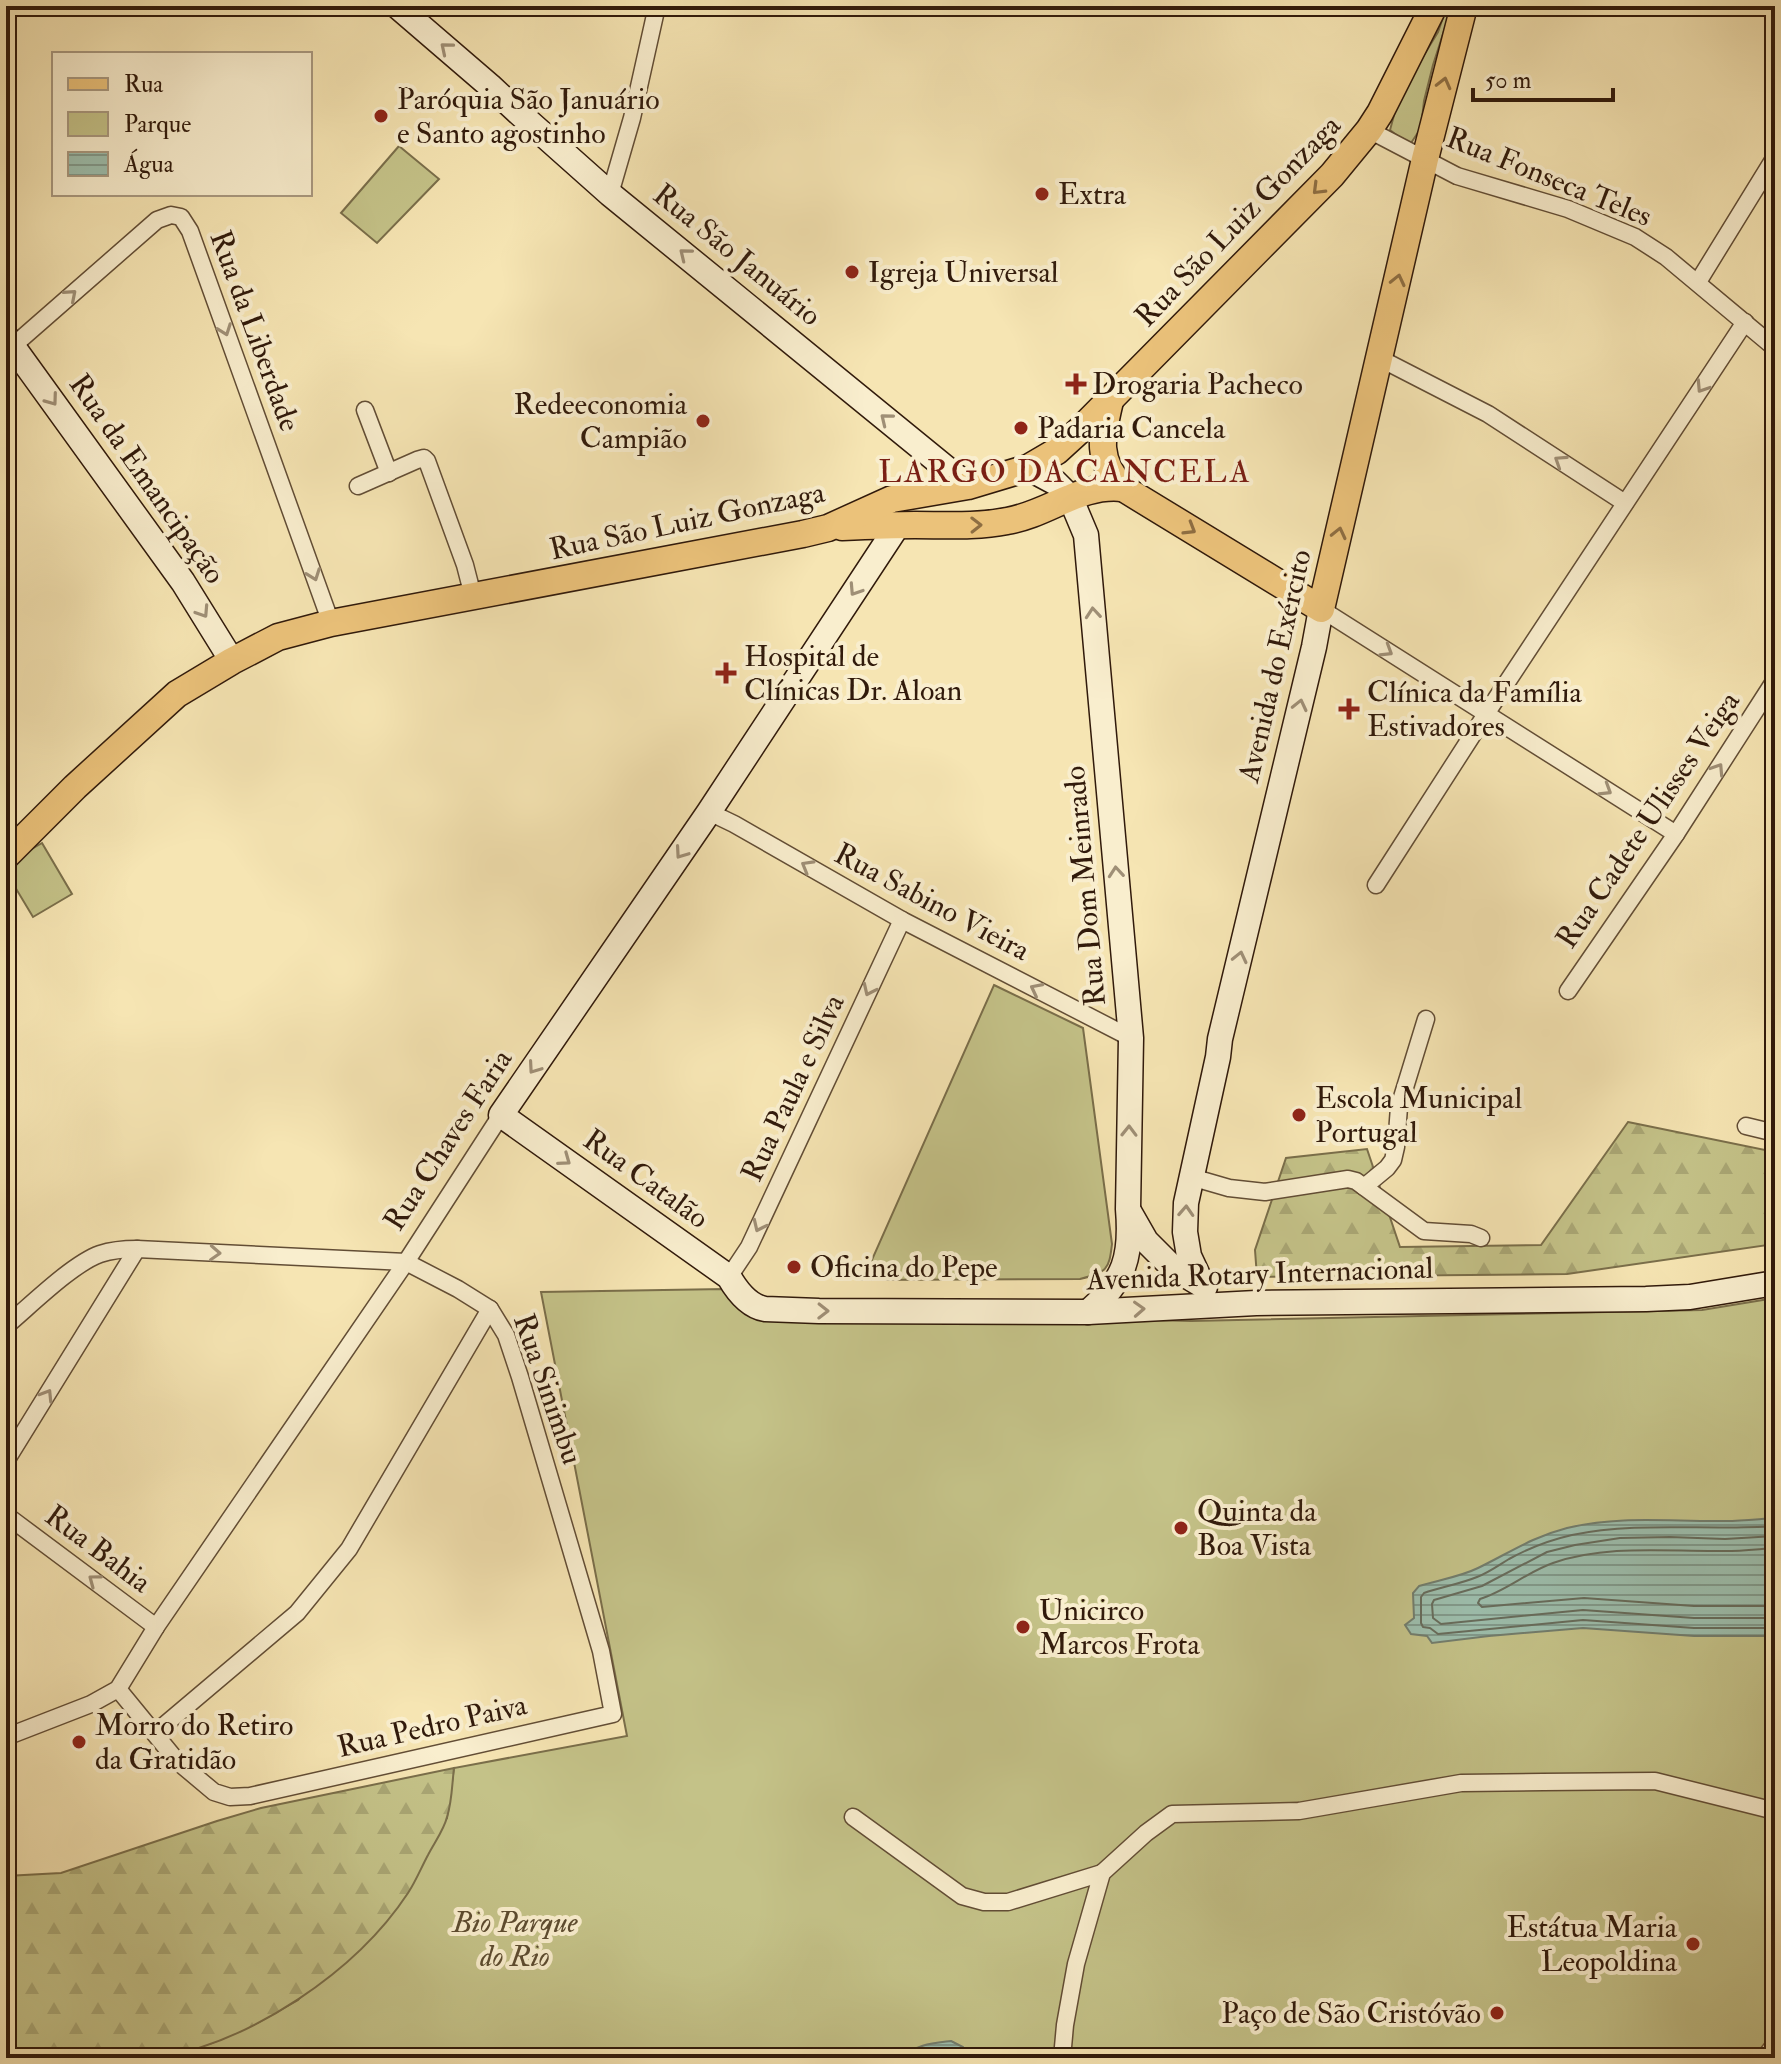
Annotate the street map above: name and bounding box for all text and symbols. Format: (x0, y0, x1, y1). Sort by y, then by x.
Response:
one-way arrow (441, 43, 455, 58)
legend (52, 52, 312, 196)
scale bar (1473, 52, 1613, 102)
text: 50 m (1485, 65, 1532, 96)
text: Rua (124, 69, 164, 100)
one-way arrow (1435, 77, 1452, 91)
place label: Paróquia São Januário e Santo agostinho (397, 81, 660, 152)
marker: Paróquia São Januário e Santo agostinho (372, 107, 390, 125)
street label: Rua São Luiz Gonzaga (1127, 107, 1349, 335)
text: Parque (124, 109, 191, 140)
street label: Rua Fonseca Teles (1441, 119, 1657, 235)
text: Água (123, 148, 175, 180)
street label: Rua São Januário (645, 176, 829, 334)
place label: Extra (1058, 176, 1127, 213)
one-way arrow (1313, 180, 1327, 194)
marker: Extra (1033, 185, 1051, 203)
street label: Rua da Liberdade (202, 226, 308, 436)
one-way arrow (679, 250, 694, 264)
place label: Igreja Universal (868, 254, 1059, 291)
marker: Igreja Universal (843, 263, 861, 281)
one-way arrow (1388, 273, 1405, 287)
one-way arrow (62, 290, 77, 304)
one-way arrow (216, 322, 232, 336)
place label: Drogaria Pacheco (1092, 366, 1303, 403)
street label: Rua da Emancipação (61, 367, 233, 591)
marker: Drogaria Pacheco (1067, 375, 1085, 393)
one-way arrow (1696, 378, 1711, 393)
place label: Redeeconomia Campião (514, 386, 688, 457)
one-way arrow (42, 392, 57, 406)
place label: Padaria Cancela (1037, 410, 1226, 447)
marker: Redeeconomia Campião (694, 412, 712, 430)
one-way arrow (881, 414, 895, 429)
marker: Padaria Cancela (1012, 419, 1030, 437)
district label: LARGO DA CANCELA (878, 452, 1252, 492)
one-way arrow (1554, 455, 1568, 470)
street label: Rua São Luiz Gonzaga (546, 474, 829, 568)
one-way arrow (970, 516, 983, 533)
one-way arrow (1181, 519, 1196, 534)
one-way arrow (1329, 527, 1346, 540)
street label: Avenida do Exército (1230, 546, 1320, 787)
one-way arrow (304, 567, 321, 581)
one-way arrow (850, 581, 865, 595)
one-way arrow (193, 604, 208, 618)
one-way arrow (1085, 606, 1102, 619)
place label: Hospital de Clínicas Dr. Aloan (744, 638, 962, 709)
one-way arrow (1378, 641, 1393, 656)
marker: Hospital de Clínicas Dr. Aloan (715, 662, 737, 684)
place label: Clínica da Família Estivadores (1367, 674, 1582, 745)
street label: Rua Cadete Ulisses Veiga (1548, 684, 1748, 956)
one-way arrow (1291, 698, 1308, 712)
marker: Clínica da Família Estivadores (1338, 698, 1360, 720)
one-way arrow (1708, 763, 1723, 778)
street label: Rua Dom Meinrado (1056, 764, 1114, 1008)
one-way arrow (1597, 781, 1612, 796)
street label: Rua Sabino Vieira (828, 835, 1037, 969)
one-way arrow (676, 845, 691, 859)
one-way arrow (801, 860, 816, 876)
one-way arrow (1107, 865, 1124, 878)
one-way arrow (1230, 951, 1247, 965)
one-way arrow (863, 982, 879, 997)
one-way arrow (1030, 983, 1045, 998)
street label: Rua Paula e Silva (733, 988, 853, 1188)
street label: Rua Chaves Faria (376, 1042, 521, 1238)
one-way arrow (529, 1059, 544, 1073)
place label: Escola Municipal Portugal (1315, 1080, 1522, 1151)
marker: Escola Municipal Portugal (1290, 1106, 1308, 1124)
street label: Rua Catalão (576, 1121, 716, 1237)
one-way arrow (1121, 1124, 1138, 1137)
one-way arrow (556, 1150, 570, 1165)
one-way arrow (1177, 1204, 1194, 1217)
one-way arrow (753, 1217, 769, 1232)
one-way arrow (209, 1244, 222, 1261)
place label: Oficina do Pepe (810, 1249, 998, 1286)
street label: Avenida Rotary Internacional (1085, 1249, 1434, 1299)
marker: Oficina do Pepe (785, 1258, 803, 1276)
one-way arrow (1133, 1301, 1146, 1318)
one-way arrow (817, 1302, 830, 1320)
street label: Rua Sinimbu (505, 1309, 591, 1469)
one-way arrow (37, 1389, 53, 1404)
place label: Quinta da Boa Vista (1197, 1493, 1317, 1564)
street label: Rua Bahia (38, 1497, 159, 1601)
marker: Quinta da Boa Vista (1172, 1519, 1190, 1537)
one-way arrow (88, 1576, 103, 1590)
place label: Unicirco Marcos Frota (1039, 1592, 1201, 1663)
marker: Unicirco Marcos Frota (1014, 1618, 1032, 1636)
street label: Rua Pedro Paiva (334, 1686, 531, 1766)
place label: Morro do Retiro da Gratidão (95, 1707, 293, 1778)
marker: Morro do Retiro da Gratidão (70, 1733, 88, 1751)
park label: Bio Parque do Rio (450, 1904, 579, 1975)
place label: Estátua Maria Leopoldina (1506, 1909, 1678, 1980)
marker: Estátua Maria Leopoldina (1684, 1935, 1702, 1953)
place label: Paço de São Cristóvão (1221, 1995, 1481, 2032)
marker: Paço de São Cristóvão (1488, 2004, 1506, 2022)

